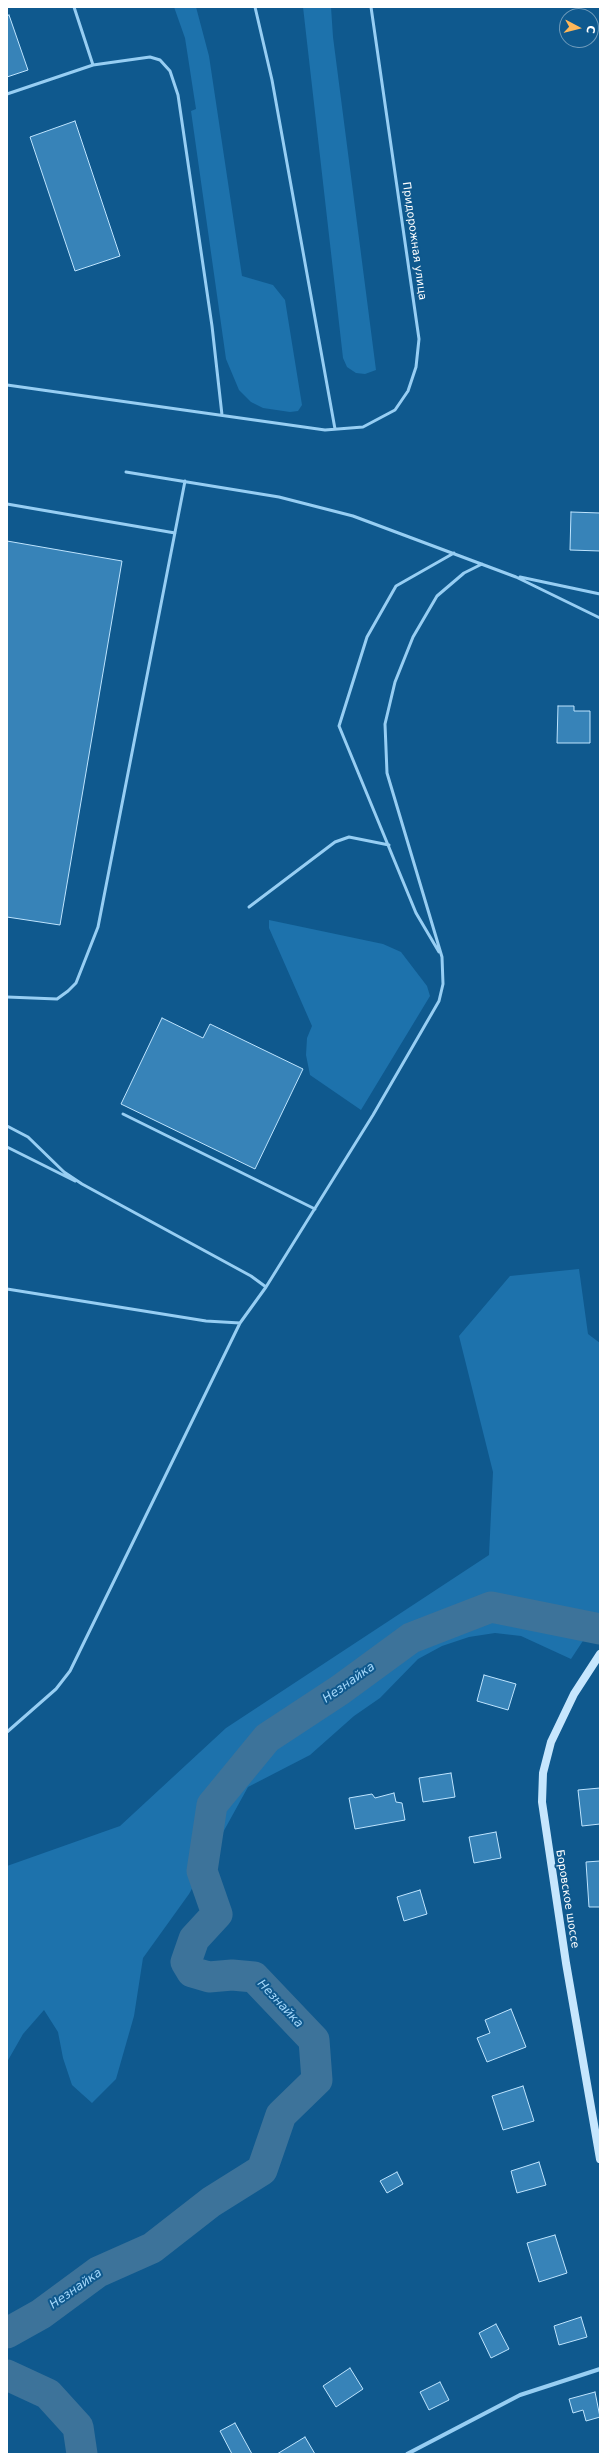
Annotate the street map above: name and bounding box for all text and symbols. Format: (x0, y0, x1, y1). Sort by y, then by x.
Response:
north arrow (559, 8, 599, 48)
text: С (583, 25, 597, 34)
street label: Придорожная улица (399, 181, 429, 301)
water label: Незнайка (320, 1660, 378, 1706)
street label: Боровское шоссе (553, 1849, 581, 1949)
water label: Незнайка (254, 1977, 306, 2031)
water label: Незнайка (47, 2266, 105, 2312)

